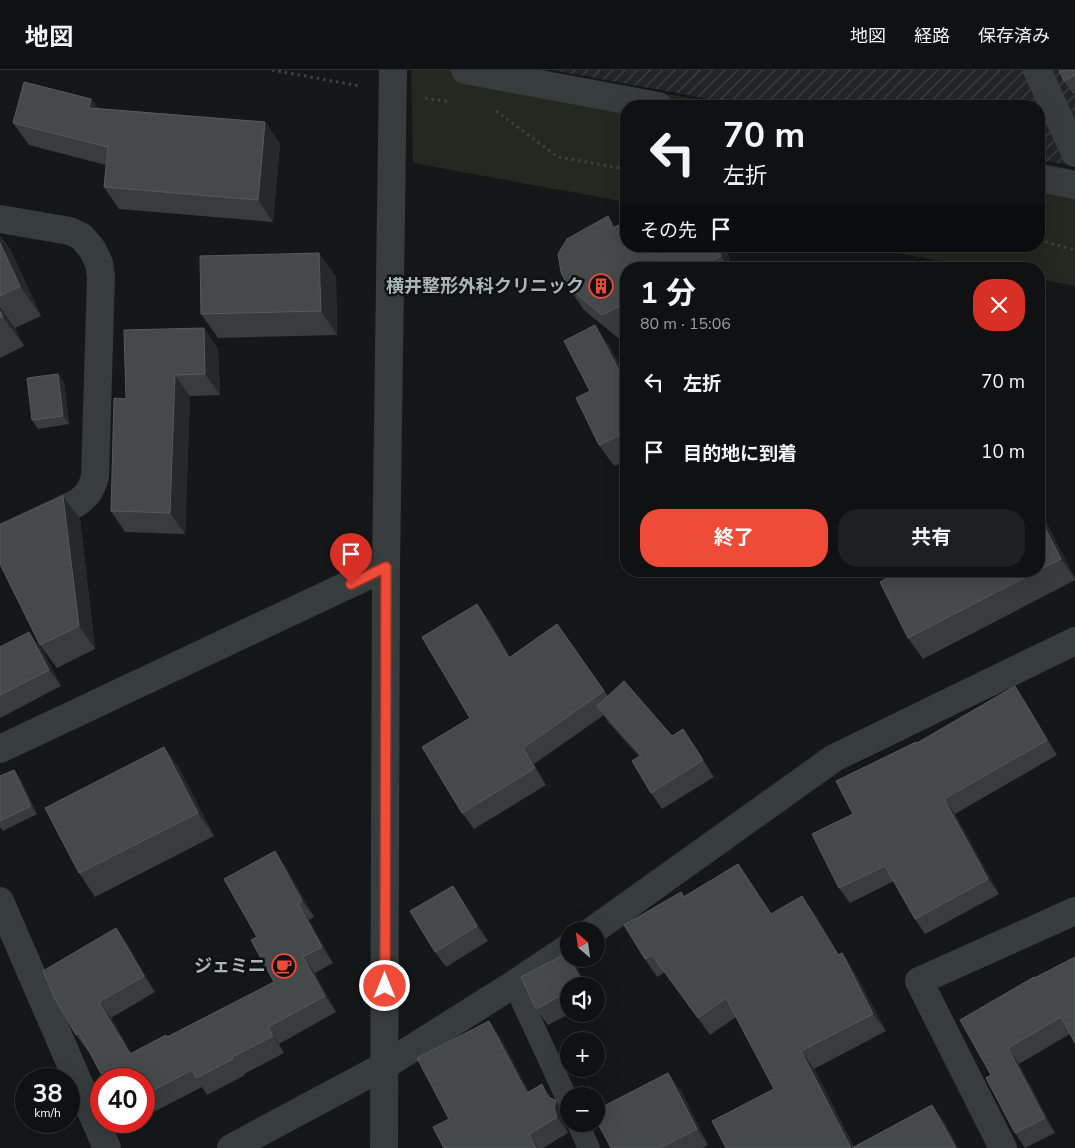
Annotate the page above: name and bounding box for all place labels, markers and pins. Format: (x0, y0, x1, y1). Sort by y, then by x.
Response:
building icon: 横井整形外科クリニック (588, 273, 614, 299)
place label: 横井整形外科クリニック (386, 274, 584, 298)
pin (330, 533, 372, 584)
cafe icon: ジェミニ (271, 953, 297, 979)
place label: ジェミニ (194, 954, 266, 978)

